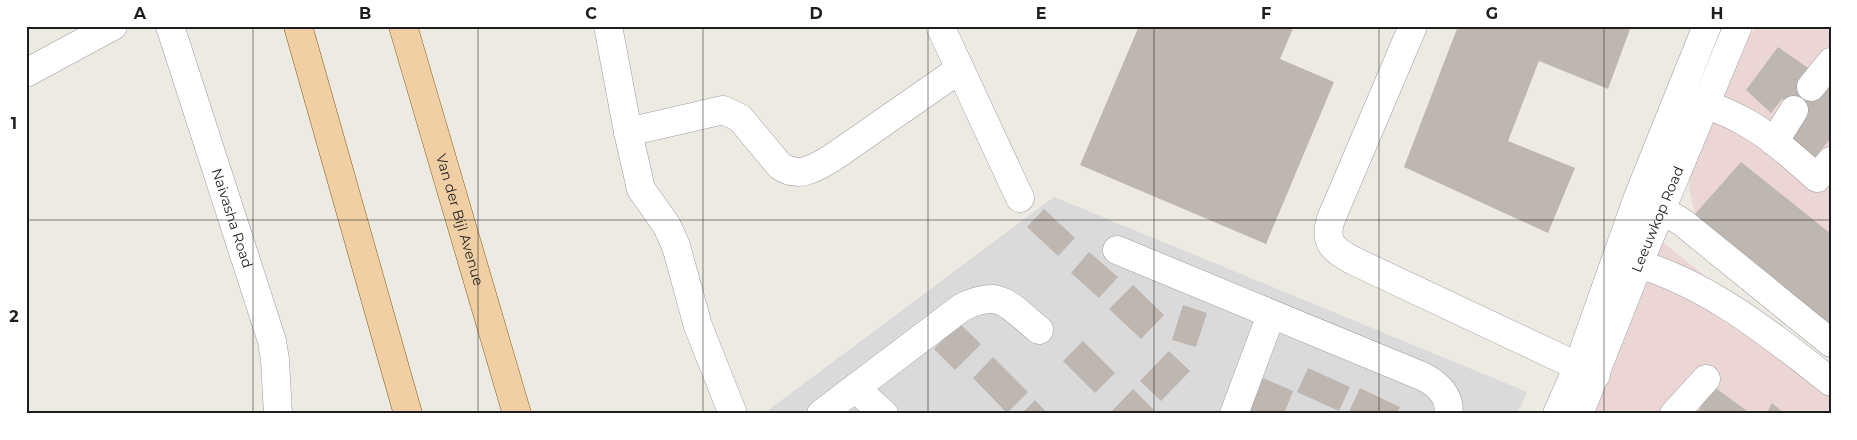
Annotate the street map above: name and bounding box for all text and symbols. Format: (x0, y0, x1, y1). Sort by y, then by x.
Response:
text: A (133, 4, 147, 23)
text: B (359, 4, 371, 23)
text: C (585, 4, 597, 23)
text: D (809, 4, 823, 23)
text: E (1036, 4, 1046, 23)
text: F (1261, 4, 1271, 23)
text: G (1486, 4, 1498, 23)
text: H (1711, 4, 1723, 23)
text: 1 (11, 114, 17, 133)
street label: Van der Bijl Avenue (432, 152, 488, 288)
street label: Leeuwkop Road (1627, 163, 1687, 275)
street label: Naivasha Road (208, 166, 257, 270)
text: 2 (9, 307, 19, 326)

